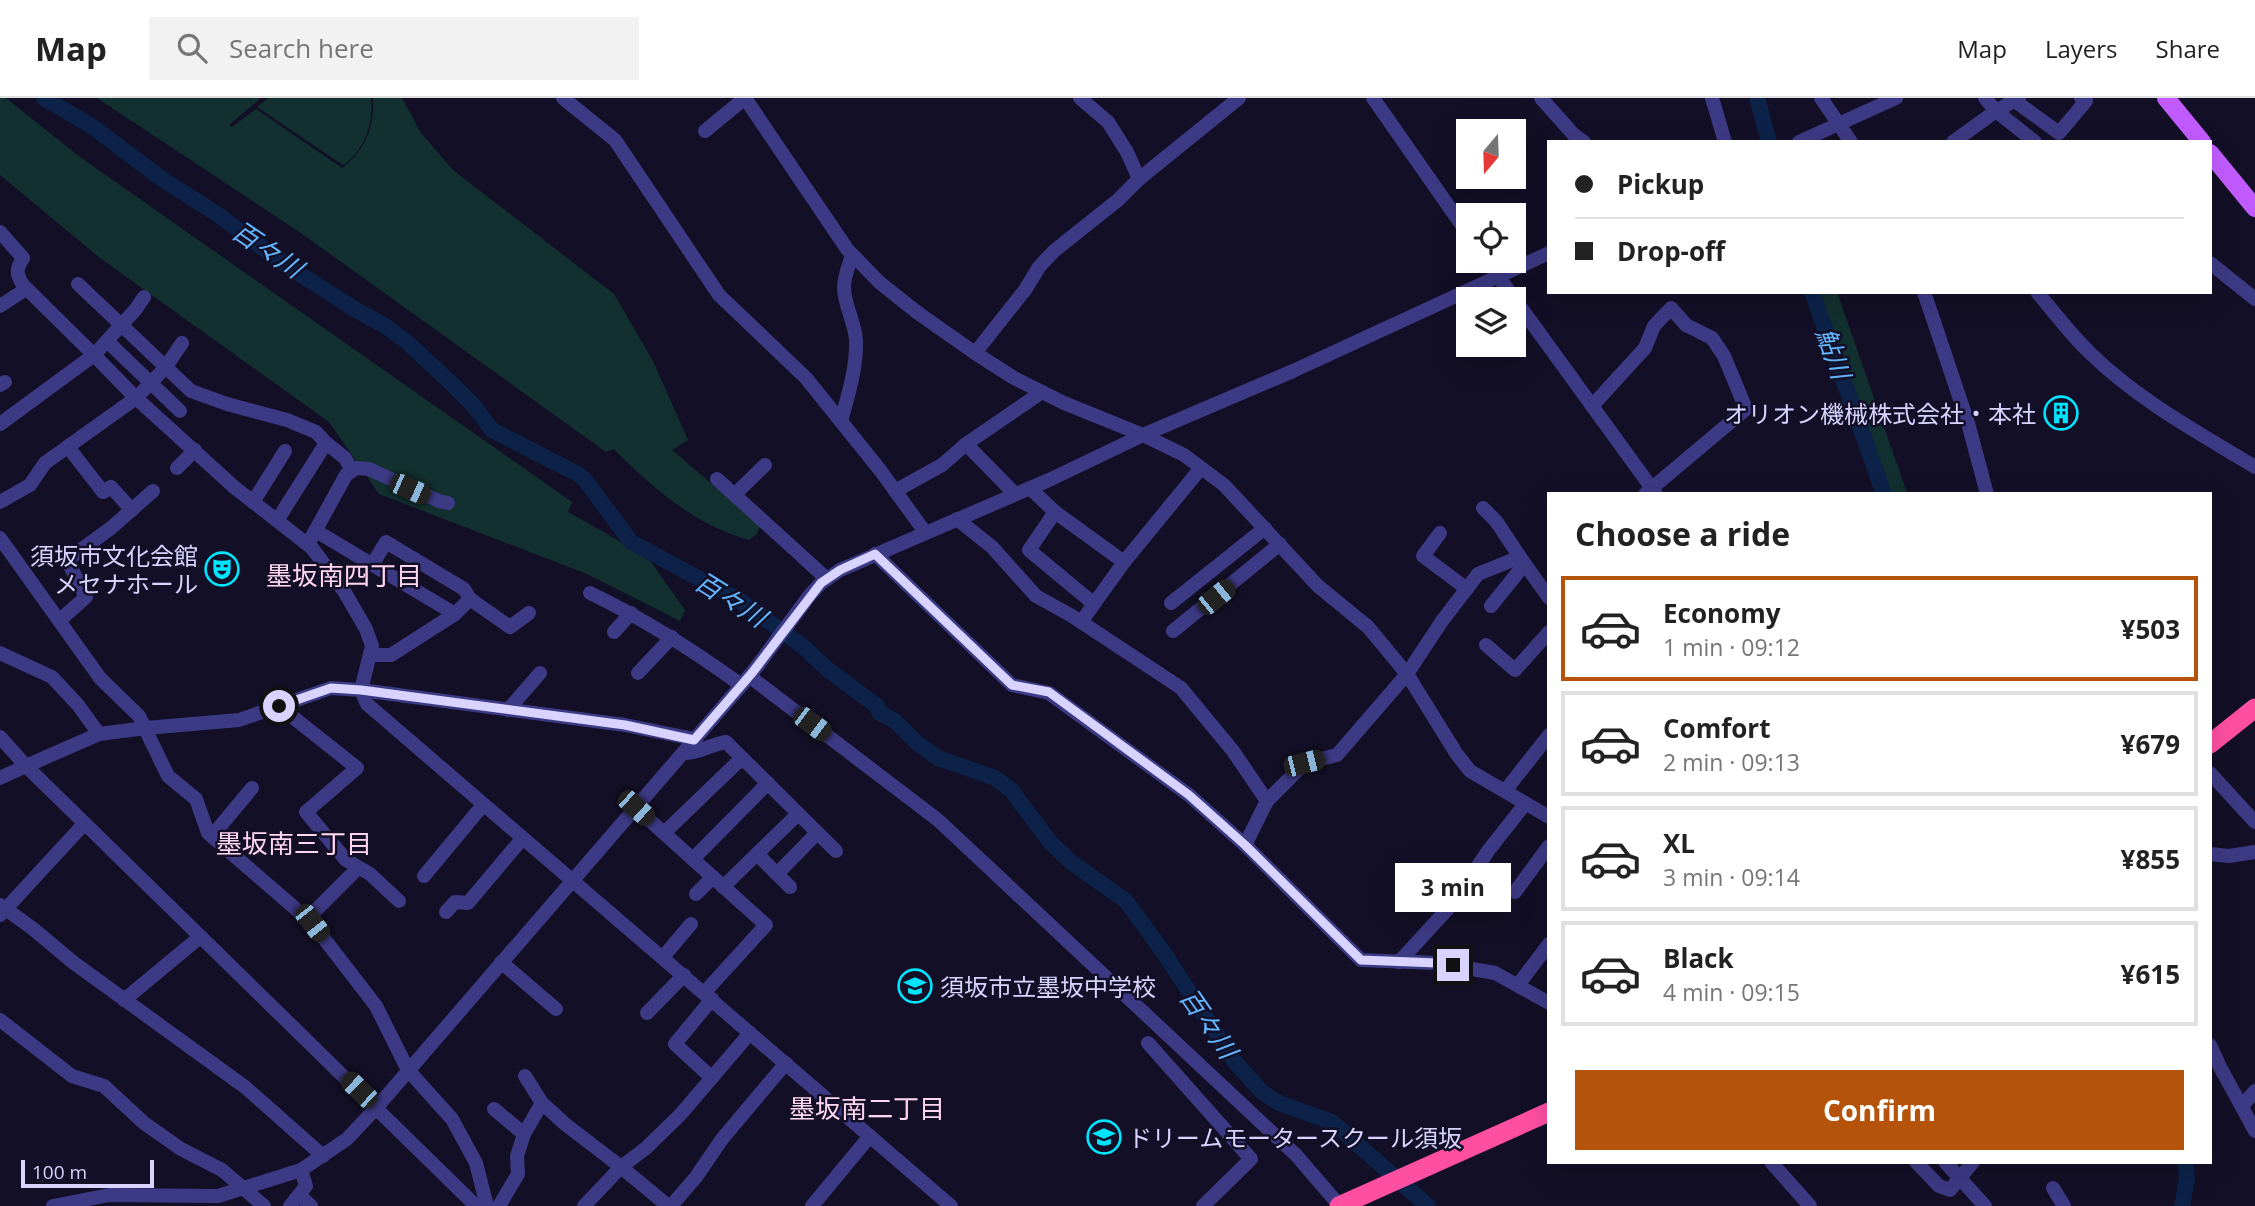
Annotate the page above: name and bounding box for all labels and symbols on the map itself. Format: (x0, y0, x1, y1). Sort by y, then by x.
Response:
north arrow (1456, 119, 1526, 189)
water label: 百々川 (226, 212, 313, 287)
water label: 鮎川 (1808, 322, 1861, 386)
building icon: オリオン機械株式会社・本社 (2042, 394, 2080, 432)
place label: オリオン機械株式会社・本社 (1724, 397, 2036, 430)
car (387, 471, 434, 507)
place label: 須坂市文化会館 メセナホール (30, 539, 198, 600)
theatre icon: 須坂市文化会館 メセナホール (203, 550, 241, 588)
district label: 墨坂南四丁目 (266, 557, 422, 593)
water label: 百々川 (688, 563, 776, 637)
car (1194, 576, 1239, 618)
route start (263, 690, 295, 722)
car (789, 703, 836, 745)
car (1282, 748, 1327, 778)
car (614, 786, 659, 830)
district label: 墨坂南三丁目 (216, 825, 372, 861)
callout: 3 min (1395, 864, 1511, 912)
car (291, 900, 334, 946)
route end (1437, 949, 1469, 981)
school or university icon: 須坂市立墨坂中学校 (896, 967, 934, 1005)
place label: 須坂市立墨坂中学校 (940, 970, 1156, 1003)
water label: 百々川 (1172, 981, 1248, 1068)
car (337, 1068, 382, 1112)
district label: 墨坂南二丁目 (789, 1090, 945, 1126)
school or university icon: ドリームモータースクール須坂 (1085, 1118, 1123, 1156)
place label: ドリームモータースクール須坂 (1128, 1121, 1462, 1154)
scale bar (21, 1157, 154, 1189)

